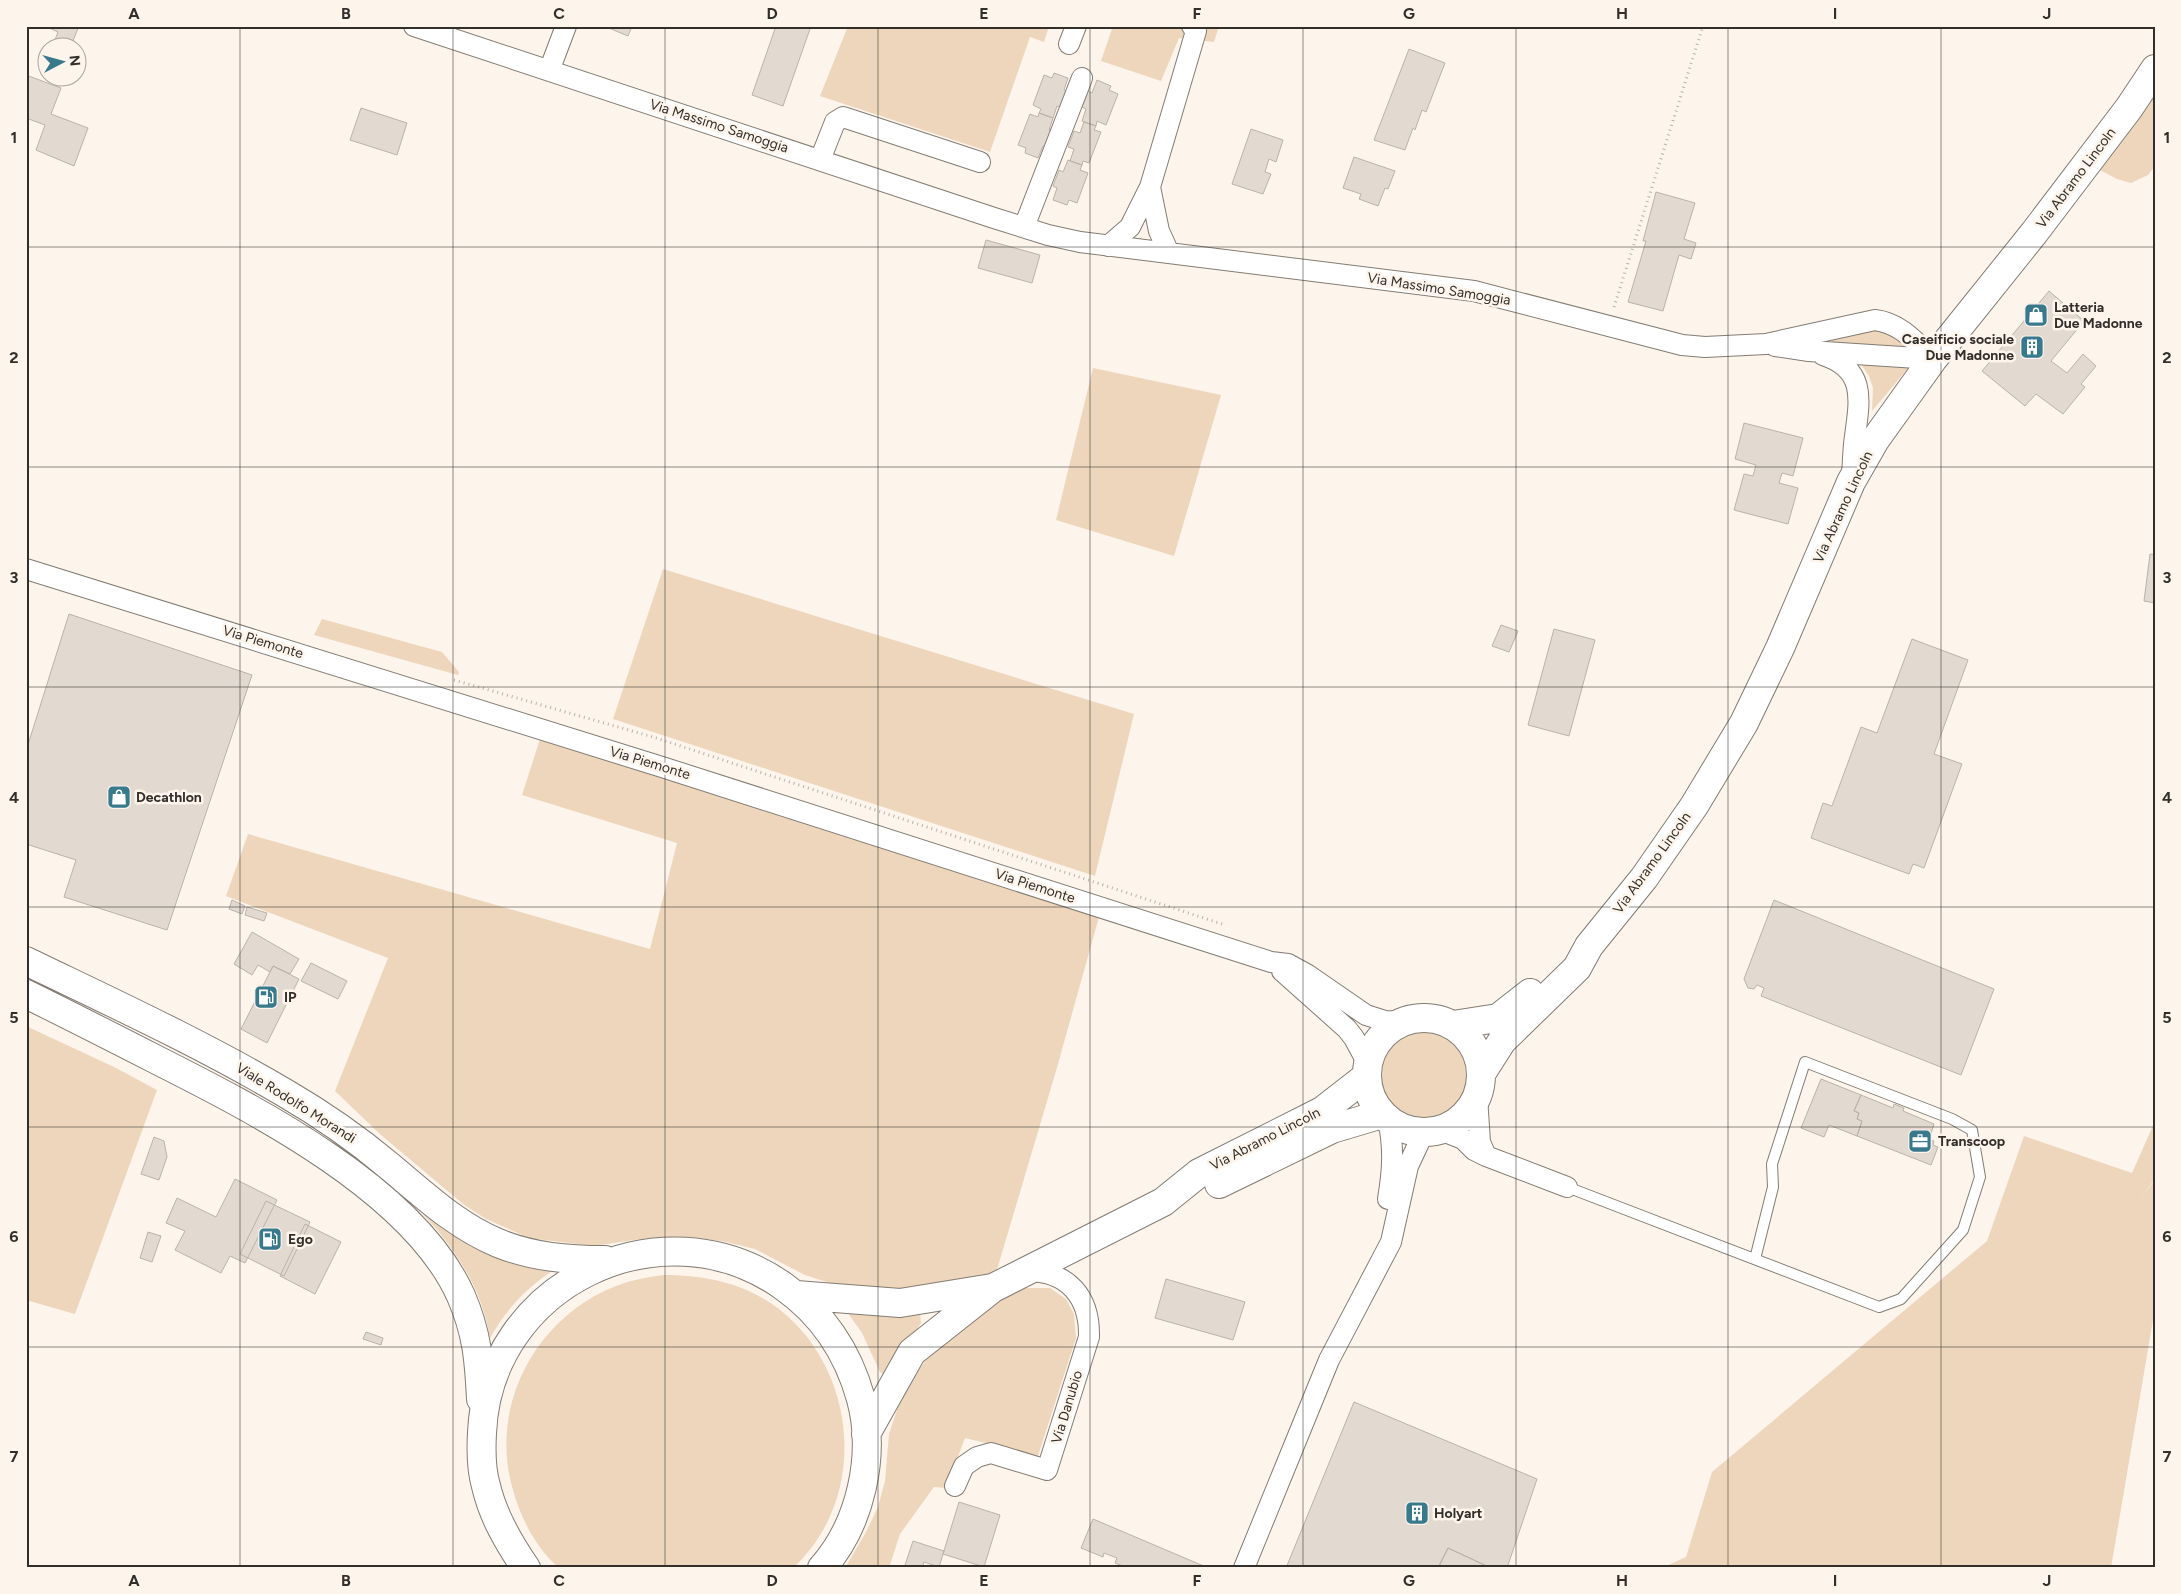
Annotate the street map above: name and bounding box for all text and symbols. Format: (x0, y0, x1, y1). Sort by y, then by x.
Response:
text: A (128, 4, 140, 23)
text: B (341, 4, 351, 23)
text: C (553, 4, 565, 23)
text: D (766, 4, 778, 23)
text: E (979, 4, 989, 23)
text: F (1193, 4, 1202, 23)
text: G (1403, 4, 1415, 23)
text: H (1616, 4, 1628, 23)
text: I (1833, 4, 1837, 23)
text: J (2043, 4, 2051, 23)
north arrow (38, 38, 88, 88)
text: N (65, 54, 83, 67)
street label: Via Massimo Samoggia (647, 96, 791, 156)
street label: Via Abramo Lincoln (2033, 124, 2119, 232)
text: 1 (11, 128, 17, 147)
text: 1 (2164, 128, 2170, 147)
street label: Via Massimo Samoggia (1366, 269, 1512, 309)
place label: Latteria Due Madonne (2054, 299, 2143, 332)
shop icon: Latteria Due Madonne (2023, 302, 2049, 328)
place label: Caseificio sociale Due Madonne (1902, 331, 2014, 364)
building icon: Caseificio sociale Due Madonne (2019, 334, 2045, 360)
text: 2 (9, 348, 19, 367)
text: 2 (2162, 348, 2172, 367)
street label: Via Abramo Lincoln (1810, 448, 1876, 566)
text: 3 (10, 568, 19, 587)
text: 3 (2163, 568, 2172, 587)
street label: Via Piemonte (221, 622, 306, 662)
street label: Via Piemonte (608, 743, 693, 783)
shop icon: Decathlon (106, 784, 132, 810)
text: 4 (9, 788, 19, 807)
text: 4 (2162, 788, 2172, 807)
place label: Decathlon (136, 789, 202, 806)
street label: Via Abramo Lincoln (1609, 809, 1695, 917)
street label: Via Piemonte (993, 865, 1078, 907)
fuel station icon: IP (253, 984, 279, 1010)
place label: IP (284, 989, 297, 1006)
text: 5 (9, 1008, 19, 1027)
text: 5 (2162, 1008, 2172, 1027)
street label: Viale Rodolfo Morandi (233, 1059, 359, 1147)
street label: Via Abramo Lincoln (1207, 1104, 1323, 1174)
office icon: Transcoop (1907, 1128, 1933, 1154)
place label: Transcoop (1938, 1133, 2005, 1150)
fuel station icon: Ego (257, 1226, 283, 1252)
text: 6 (9, 1227, 19, 1246)
text: 6 (2162, 1227, 2172, 1246)
place label: Ego (288, 1231, 313, 1248)
street label: Via Danubio (1048, 1368, 1086, 1446)
text: 7 (10, 1447, 19, 1466)
text: 7 (2163, 1447, 2172, 1466)
building icon: Holyart (1404, 1500, 1430, 1526)
place label: Holyart (1434, 1505, 1483, 1522)
text: A (128, 1571, 140, 1590)
text: B (341, 1571, 351, 1590)
text: C (553, 1571, 565, 1590)
text: D (766, 1571, 778, 1590)
text: E (979, 1571, 989, 1590)
text: F (1193, 1571, 1202, 1590)
text: G (1403, 1571, 1415, 1590)
text: H (1616, 1571, 1628, 1590)
text: I (1833, 1571, 1837, 1590)
text: J (2043, 1571, 2051, 1590)

